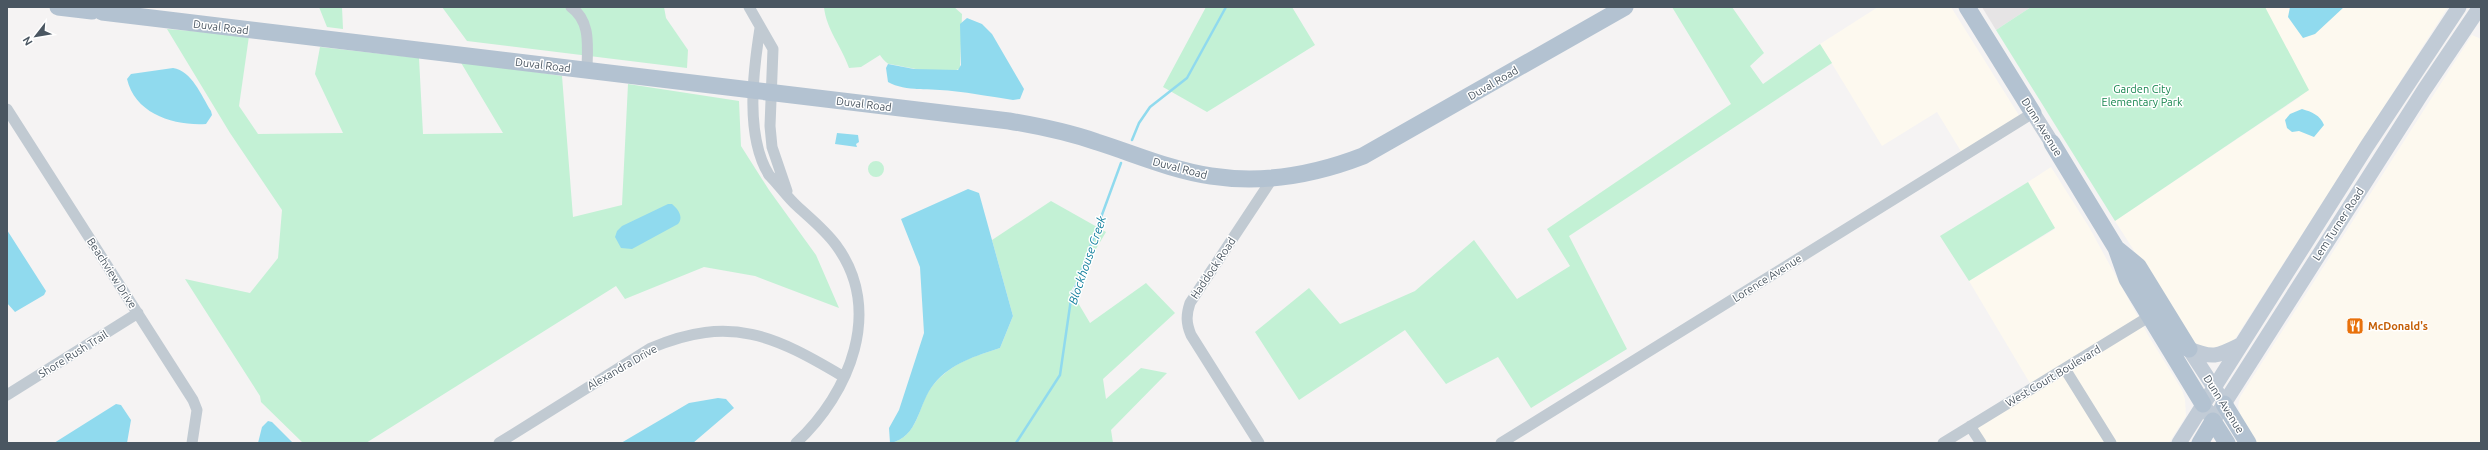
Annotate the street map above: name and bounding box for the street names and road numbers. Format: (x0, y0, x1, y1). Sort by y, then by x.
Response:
street label: Duval Road (193, 18, 249, 36)
street label: Duval Road (515, 56, 571, 74)
street label: Duval Road (1466, 64, 1520, 102)
street label: Duval Road (836, 95, 892, 113)
street label: Dunn Avenue (2019, 96, 2065, 158)
street label: Duval Road (1151, 155, 1209, 181)
street label: Lem Turner Road (2310, 185, 2366, 263)
street label: Haddock Road (1188, 235, 1238, 301)
street label: Beachview Drive (85, 236, 139, 310)
street label: Lorence Avenue (1730, 252, 1804, 304)
street label: Shore Rush Trail (36, 328, 110, 380)
street label: Alexandra Drive (585, 342, 659, 392)
street label: West Court Boulevard (2003, 343, 2103, 409)
street label: Dunn Avenue (2201, 373, 2247, 435)

